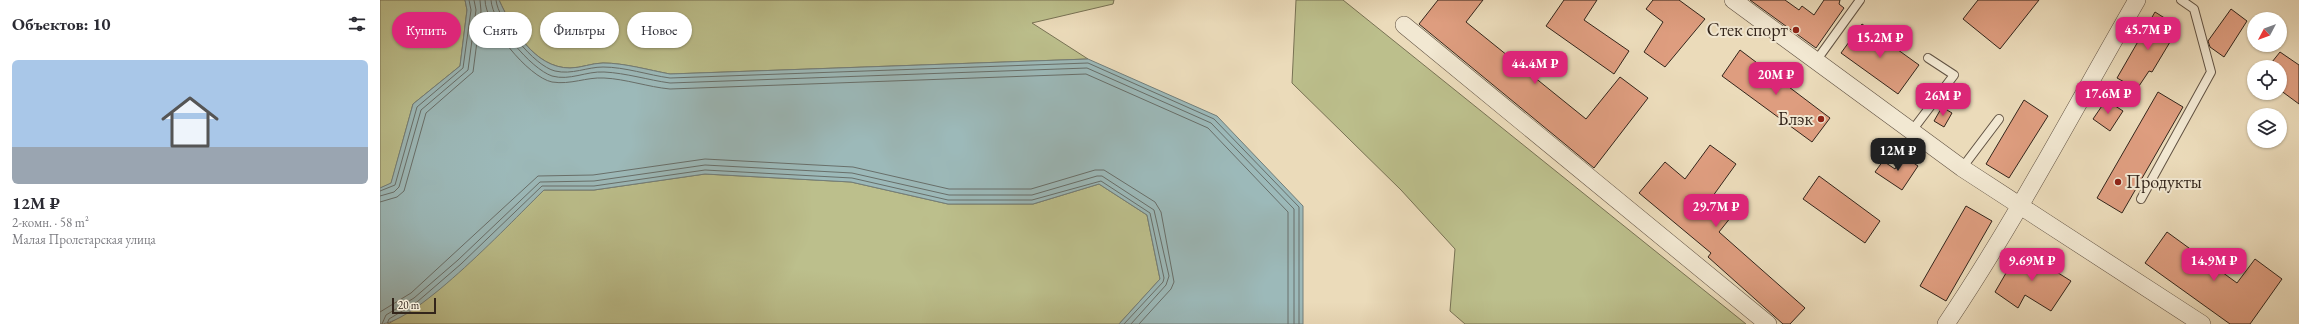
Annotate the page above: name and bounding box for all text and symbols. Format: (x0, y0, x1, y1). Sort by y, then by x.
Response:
chip: Купить (392, 12, 461, 48)
chip: Снять (469, 12, 532, 48)
chip: Фильтры (540, 12, 619, 48)
chip: Новое (627, 12, 692, 48)
north arrow (2247, 12, 2287, 52)
map controls (2247, 12, 2287, 148)
text: Объектов: 10 (12, 13, 111, 35)
icon: filters (346, 13, 368, 35)
pin: 45.7M ₽ (2111, 17, 2185, 51)
place label: Стек спорт (1707, 18, 1789, 41)
text: 45.7M ₽ (2125, 21, 2171, 38)
marker: Стек спорт (1791, 25, 1801, 35)
pin: 15.2M ₽ (1843, 25, 1917, 59)
text: 15.2M ₽ (1857, 29, 1903, 46)
pin: 44.4M ₽ (1498, 51, 1572, 85)
text: 44.4M ₽ (1512, 55, 1558, 72)
button: locate (2247, 60, 2287, 100)
pin: 20M ₽ (1748, 62, 1804, 96)
text: 20M ₽ (1758, 66, 1794, 83)
pin: 17.6M ₽ (2071, 81, 2145, 115)
pin: 26M ₽ (1915, 83, 1971, 117)
text: 17.6M ₽ (2085, 85, 2131, 102)
icon: home (154, 86, 226, 158)
text: 26M ₽ (1925, 87, 1961, 104)
place label: Блэк (1778, 107, 1813, 130)
button: layers (2247, 108, 2287, 148)
marker: Блэк (1816, 114, 1826, 124)
pin: 12M ₽ (1870, 138, 1926, 172)
text: 12M ₽ (1880, 142, 1916, 159)
place label: Продукты (2126, 170, 2202, 193)
marker: Продукты (2113, 177, 2123, 187)
text: 12M ₽ (12, 192, 60, 214)
pin: 29.7M ₽ (1679, 194, 1753, 228)
text: 29.7M ₽ (1693, 198, 1739, 215)
text: 2-комн. · 58 m² (12, 214, 89, 231)
text: Малая Пролетарская улица (12, 231, 156, 248)
pin: 9.69M ₽ (1995, 248, 2069, 282)
pin: 14.9M ₽ (2177, 248, 2251, 282)
text: 9.69M ₽ (2009, 252, 2055, 269)
text: 14.9M ₽ (2191, 252, 2237, 269)
scale bar (392, 296, 436, 315)
text: 20 m (398, 298, 419, 312)

